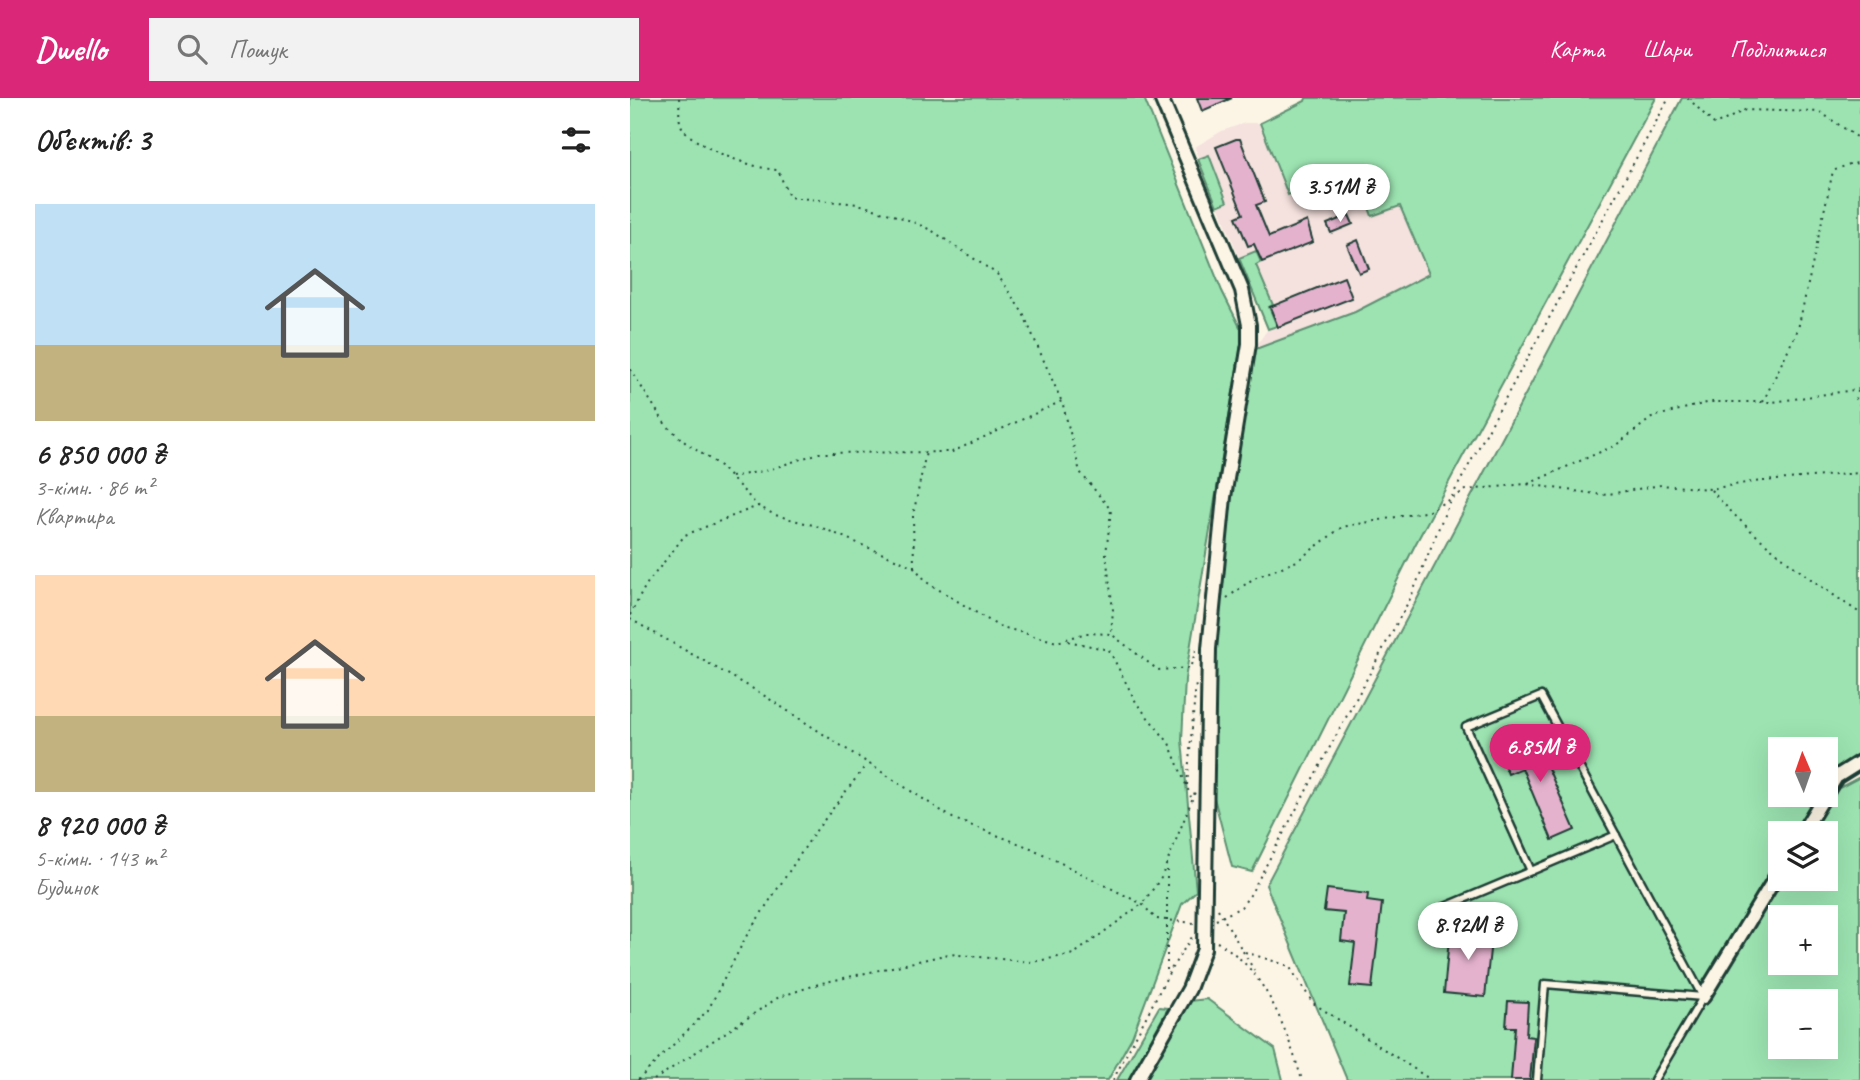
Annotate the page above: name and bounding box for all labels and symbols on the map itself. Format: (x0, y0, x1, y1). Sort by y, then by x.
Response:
pin: 3.51M ₴ (1275, 164, 1405, 224)
pin: 6.85M ₴ (1475, 724, 1605, 784)
north arrow (1768, 737, 1838, 807)
pin: 8.92M ₴ (1403, 902, 1533, 962)

